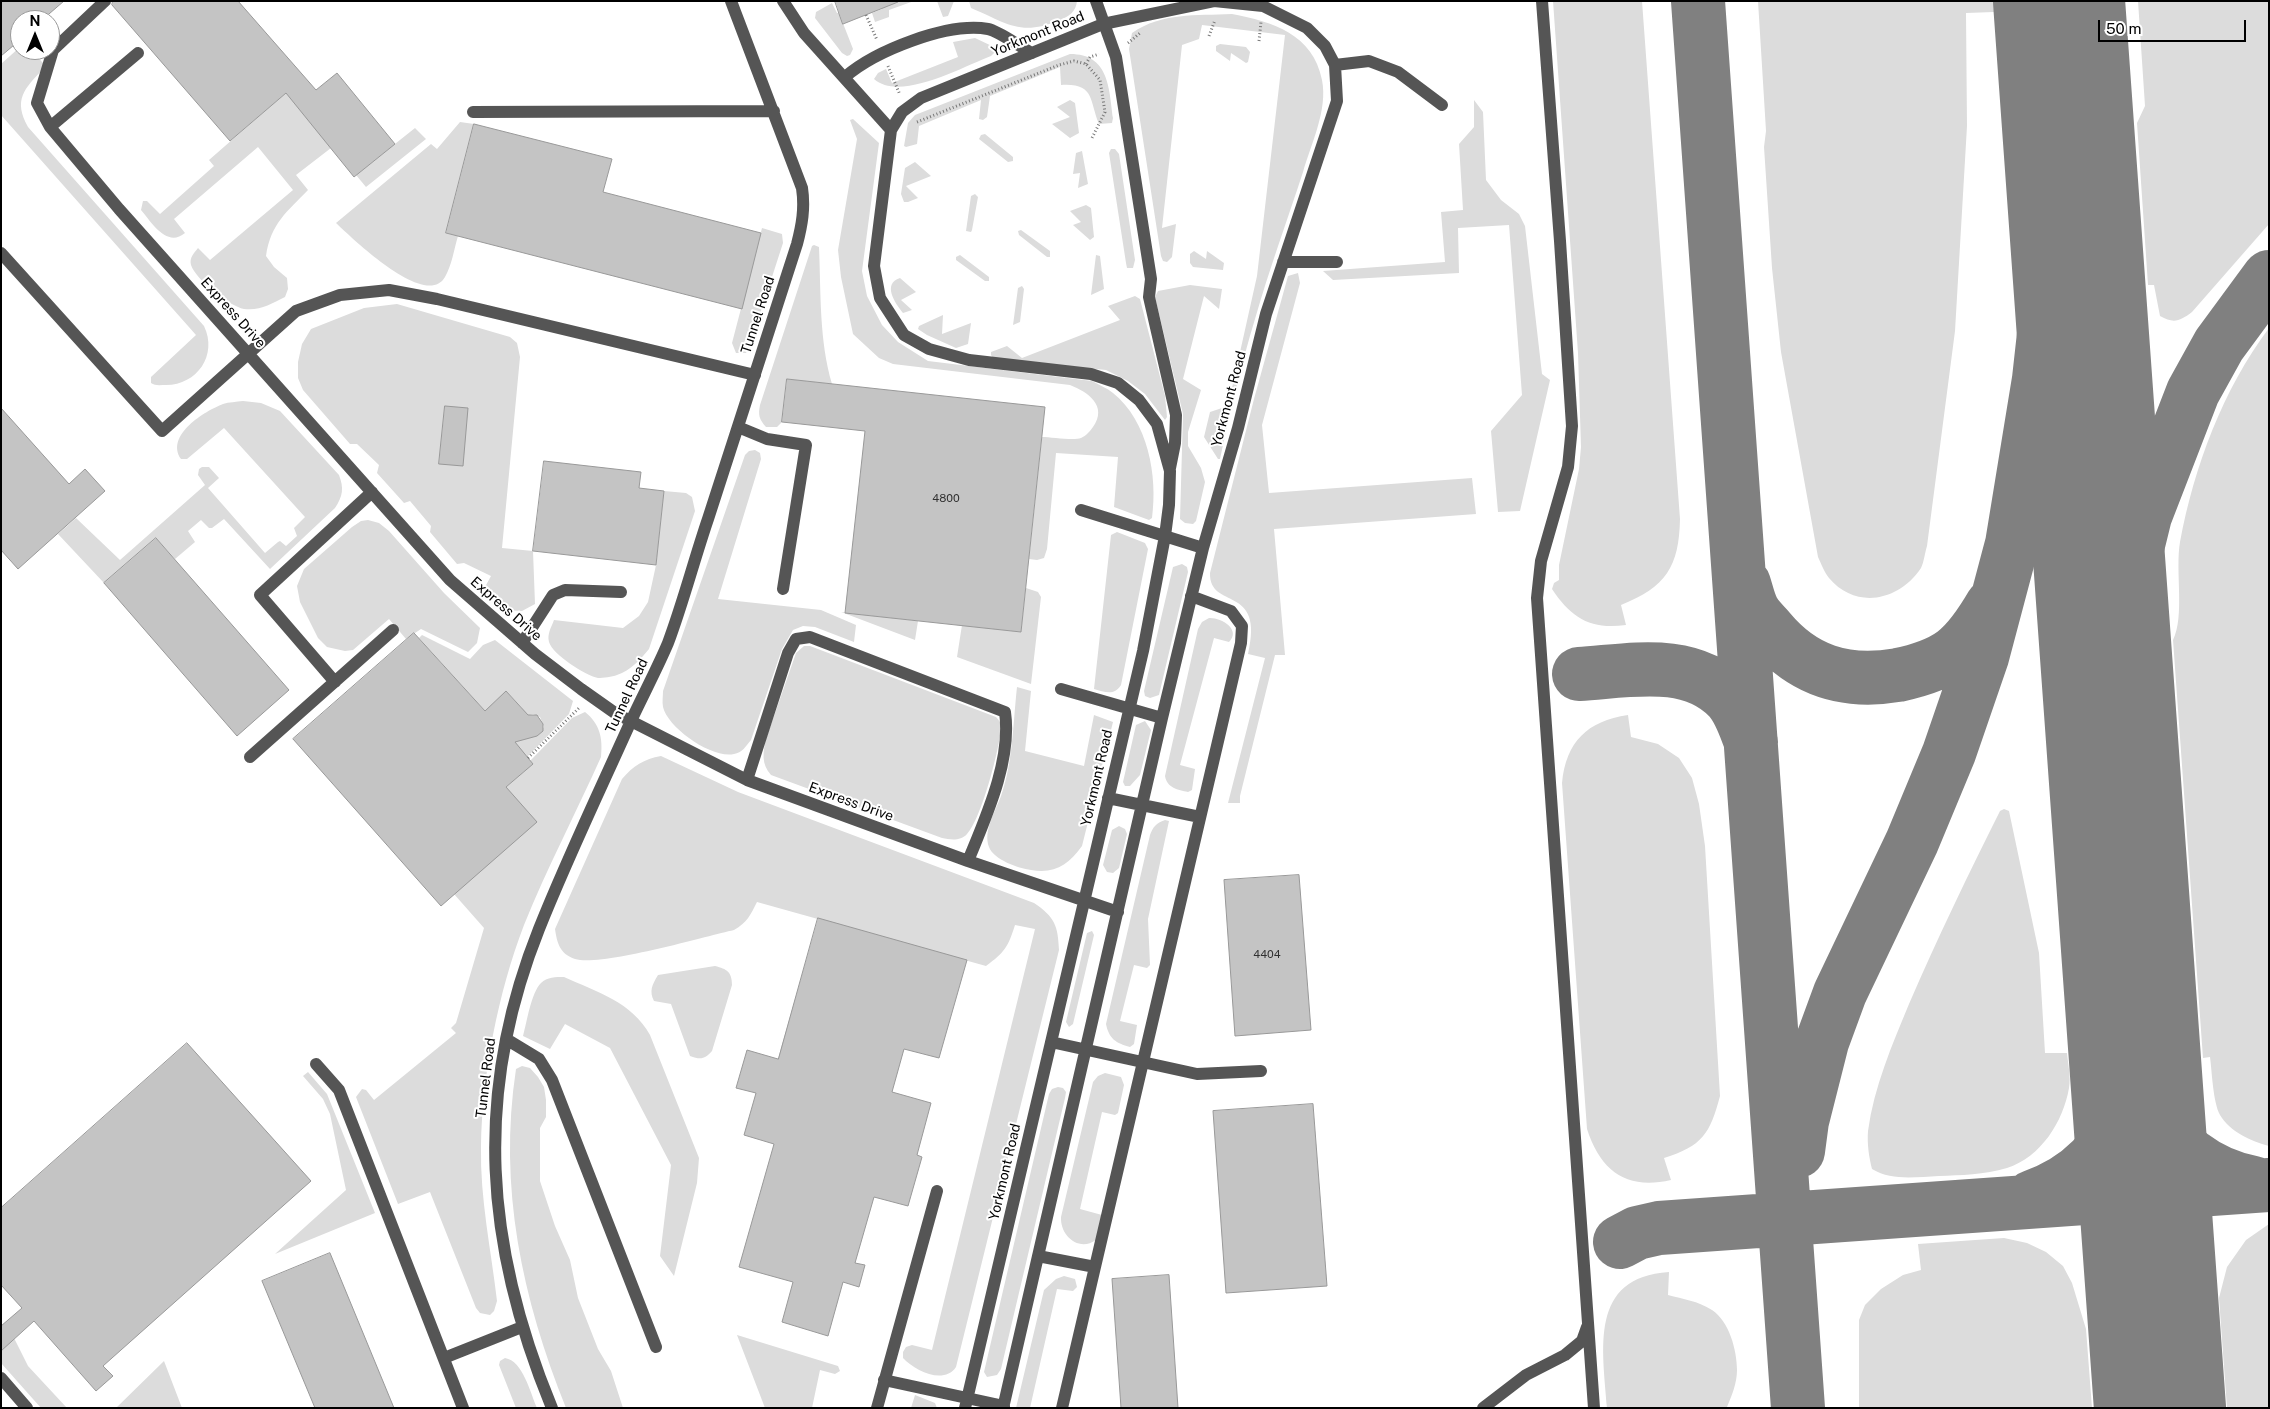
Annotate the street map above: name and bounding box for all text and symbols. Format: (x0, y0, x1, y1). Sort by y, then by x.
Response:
street label: Yorkmont Road (989, 8, 1087, 60)
north arrow (10, 10, 60, 60)
scale bar (2100, 10, 2248, 42)
text: N (30, 13, 40, 29)
text: 50 m (2106, 20, 2141, 37)
street label: Express Drive (197, 274, 269, 352)
street label: Tunnel Road (738, 274, 778, 356)
street label: Yorkmont Road (1208, 349, 1250, 449)
house number: 4800 (932, 492, 960, 506)
street label: Express Drive (467, 573, 545, 645)
street label: Tunnel Road (602, 656, 652, 736)
street label: Yorkmont Road (1078, 728, 1116, 828)
street label: Express Drive (806, 779, 896, 825)
house number: 4404 (1253, 948, 1281, 962)
street label: Tunnel Road (473, 1037, 499, 1119)
street label: Yorkmont Road (986, 1122, 1024, 1222)

